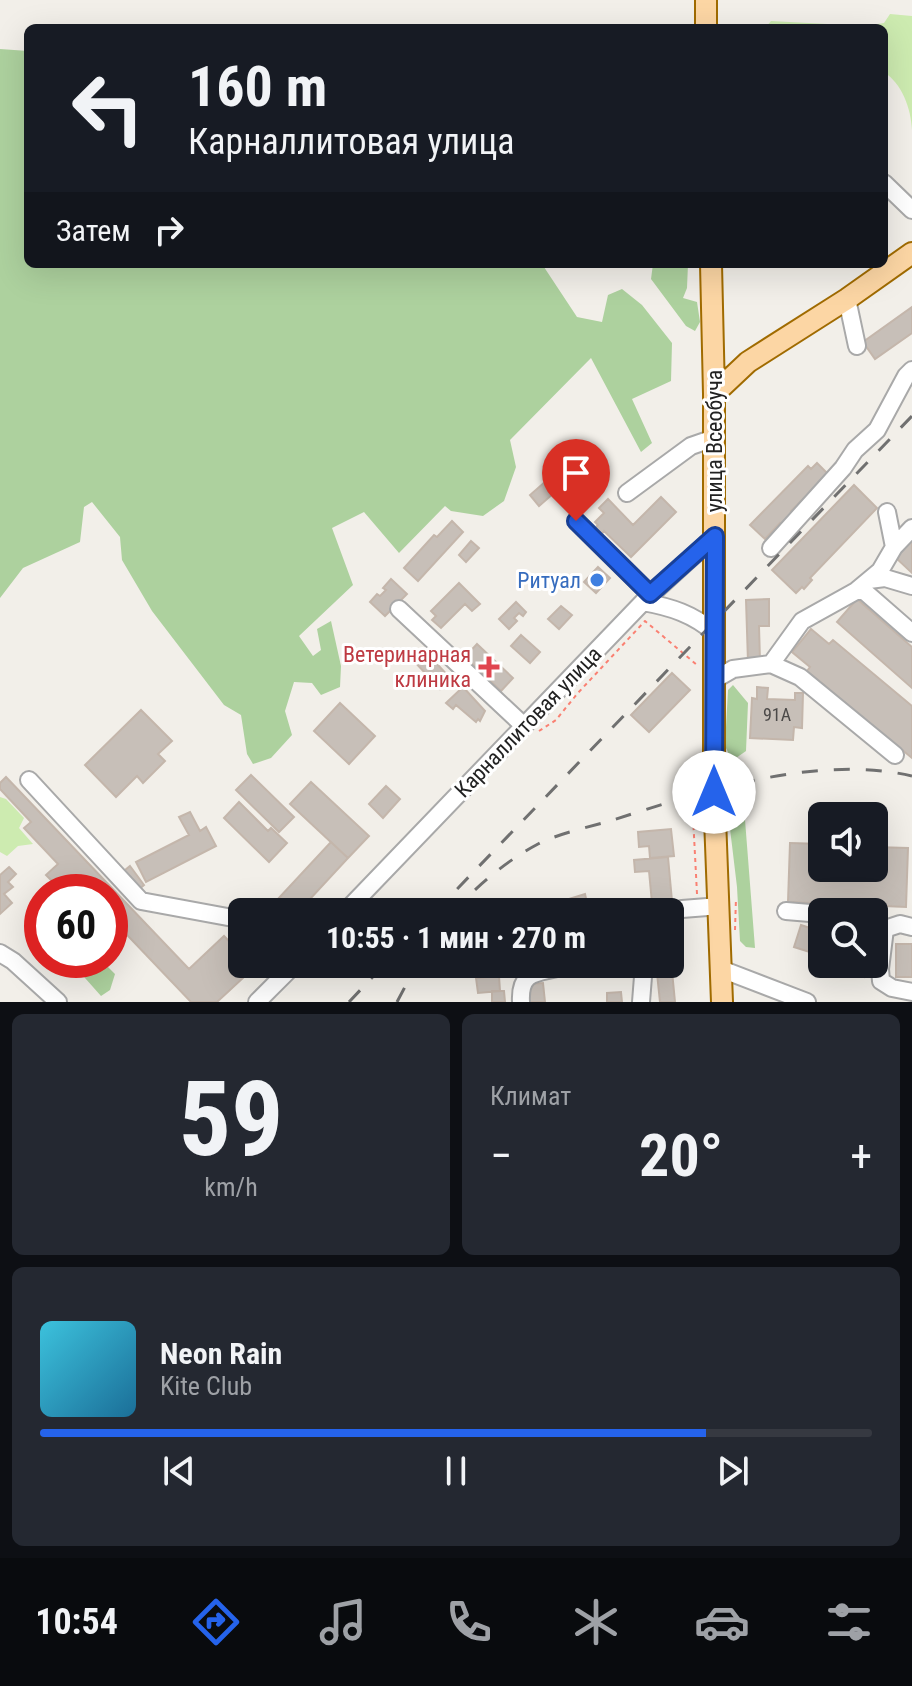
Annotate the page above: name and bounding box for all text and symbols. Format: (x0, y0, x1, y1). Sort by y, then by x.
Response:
text: 160 m (188, 54, 327, 120)
icon: left (56, 56, 160, 160)
text: Карналлитовая улица (188, 121, 515, 163)
icon: right (147, 208, 191, 252)
text: Затем (56, 213, 131, 248)
street label: улица Всеобуча (702, 370, 727, 512)
pin (542, 439, 610, 521)
icon: arrive (554, 451, 598, 495)
place label: Ритуал (517, 568, 581, 593)
marker: Ритуал (588, 571, 606, 589)
place label: Ветеринарная клиника (343, 642, 471, 692)
street label: Карналлитовая улица (450, 642, 606, 802)
marker: Ветеринарная клиника (478, 656, 500, 678)
house number: 91А (763, 704, 792, 725)
position arrow (672, 750, 756, 834)
map controls (808, 802, 888, 978)
button: sound (808, 802, 888, 882)
speed limit sign: 60 (24, 874, 128, 978)
button: search (808, 898, 888, 978)
text: 10:55 · 1 мин · 270 m (326, 920, 586, 955)
text: 59 (178, 1059, 284, 1180)
text: Климат (490, 1081, 571, 1111)
text: 20° (639, 1120, 723, 1191)
text: − (490, 1130, 512, 1182)
text: + (850, 1130, 872, 1182)
text: km/h (204, 1172, 258, 1202)
text: Neon Rain (160, 1336, 282, 1371)
text: Kite Club (160, 1371, 252, 1401)
icon: previous (157, 1449, 201, 1493)
icon: pause (434, 1449, 478, 1493)
icon: next (711, 1449, 755, 1493)
icon: directions (188, 1594, 244, 1650)
icon: music (315, 1594, 371, 1650)
icon: phone (441, 1594, 497, 1650)
icon: climate (568, 1594, 624, 1650)
icon: car (694, 1594, 750, 1650)
icon: filters (821, 1594, 877, 1650)
text: 10:54 (35, 1601, 118, 1643)

